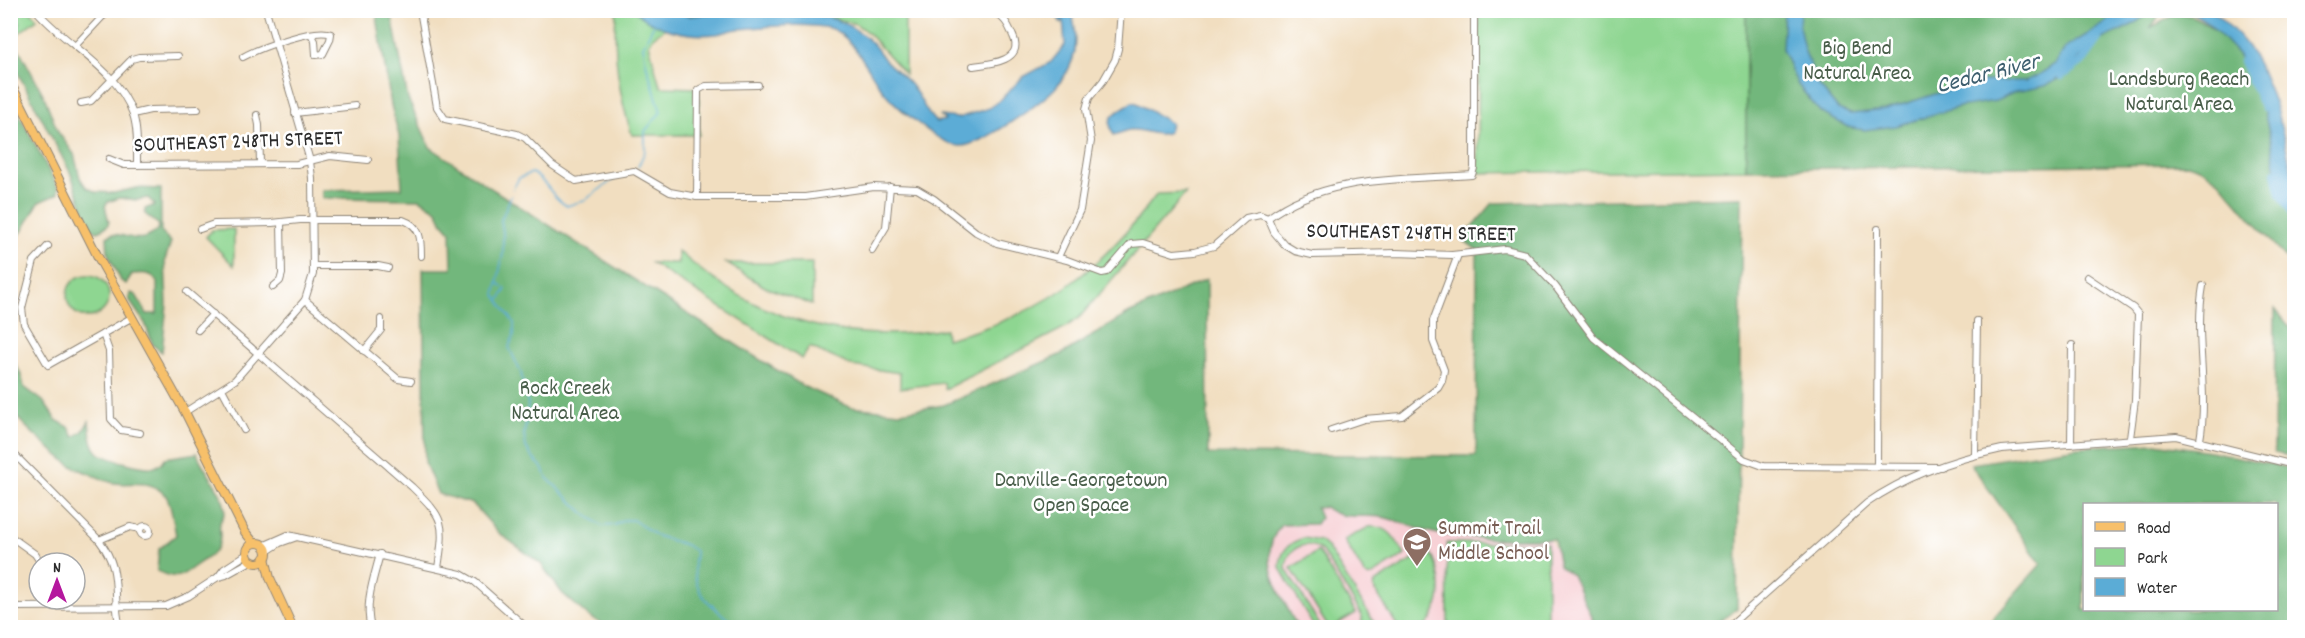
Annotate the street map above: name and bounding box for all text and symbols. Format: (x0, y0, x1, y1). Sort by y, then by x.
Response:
park label: Big Bend Natural Area (1803, 34, 1912, 90)
water label: Cedar River (1933, 45, 2046, 104)
park label: Landsburg Reach Natural Area (2109, 65, 2249, 121)
street label: SOUTHEAST 248TH STREET (133, 124, 343, 162)
street label: SOUTHEAST 248TH STREET (1306, 217, 1516, 251)
park label: Rock Creek Natural Area (511, 374, 620, 430)
park label: Danville-Georgetown Open Space (994, 466, 1168, 522)
legend (2083, 503, 2278, 611)
place label: Summit Trail Middle School (1438, 514, 1549, 570)
text: Road (2137, 517, 2171, 542)
school or university icon: Summit Trail Middle School (1401, 526, 1433, 568)
text: Park (2137, 547, 2168, 572)
north arrow (27, 551, 87, 611)
text: N (53, 557, 61, 580)
text: Water (2137, 577, 2177, 602)

